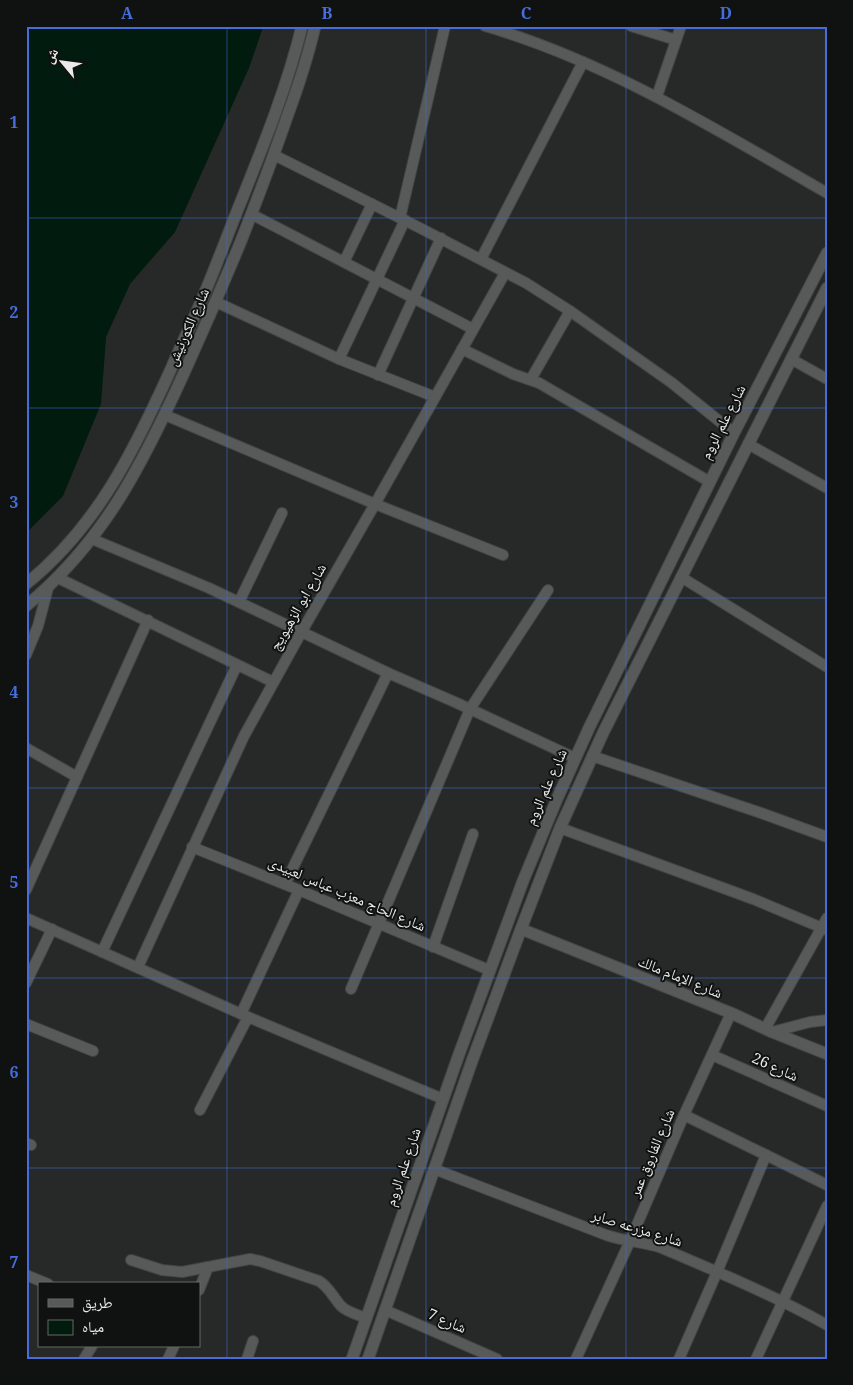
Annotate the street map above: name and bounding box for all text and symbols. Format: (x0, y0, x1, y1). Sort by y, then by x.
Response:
text: A (121, 2, 134, 29)
text: B (321, 2, 333, 29)
text: C (521, 2, 532, 29)
text: D (720, 2, 732, 29)
north arrow (38, 38, 88, 88)
text: ش (38, 44, 67, 69)
text: 1 (10, 111, 19, 138)
street label: شارع الكورنيش (161, 284, 219, 371)
text: 2 (10, 301, 19, 328)
street label: شارع علم الروم (695, 381, 755, 465)
text: 3 (10, 491, 19, 518)
street label: شارع ابو الزهيويج (264, 559, 336, 657)
text: 4 (10, 681, 19, 708)
street label: شارع علم الروم (519, 745, 576, 830)
street label: شارع الحاج معزب عباس لعبيدى (263, 851, 429, 941)
text: 5 (10, 871, 19, 898)
street label: شارع الإمام مالك (633, 950, 726, 1008)
street label: شارع 26 (747, 1047, 802, 1091)
text: 6 (10, 1061, 19, 1088)
street label: شارع الفاروق عمر (623, 1105, 684, 1203)
street label: شارع علم الروم (379, 1125, 430, 1210)
street label: شارع مزرعه صابر (587, 1203, 685, 1256)
text: 7 (10, 1251, 19, 1278)
legend (38, 1282, 200, 1348)
text: طريق (82, 1292, 113, 1318)
street label: شارع 7 (423, 1303, 470, 1343)
text: مياه (82, 1316, 104, 1342)

